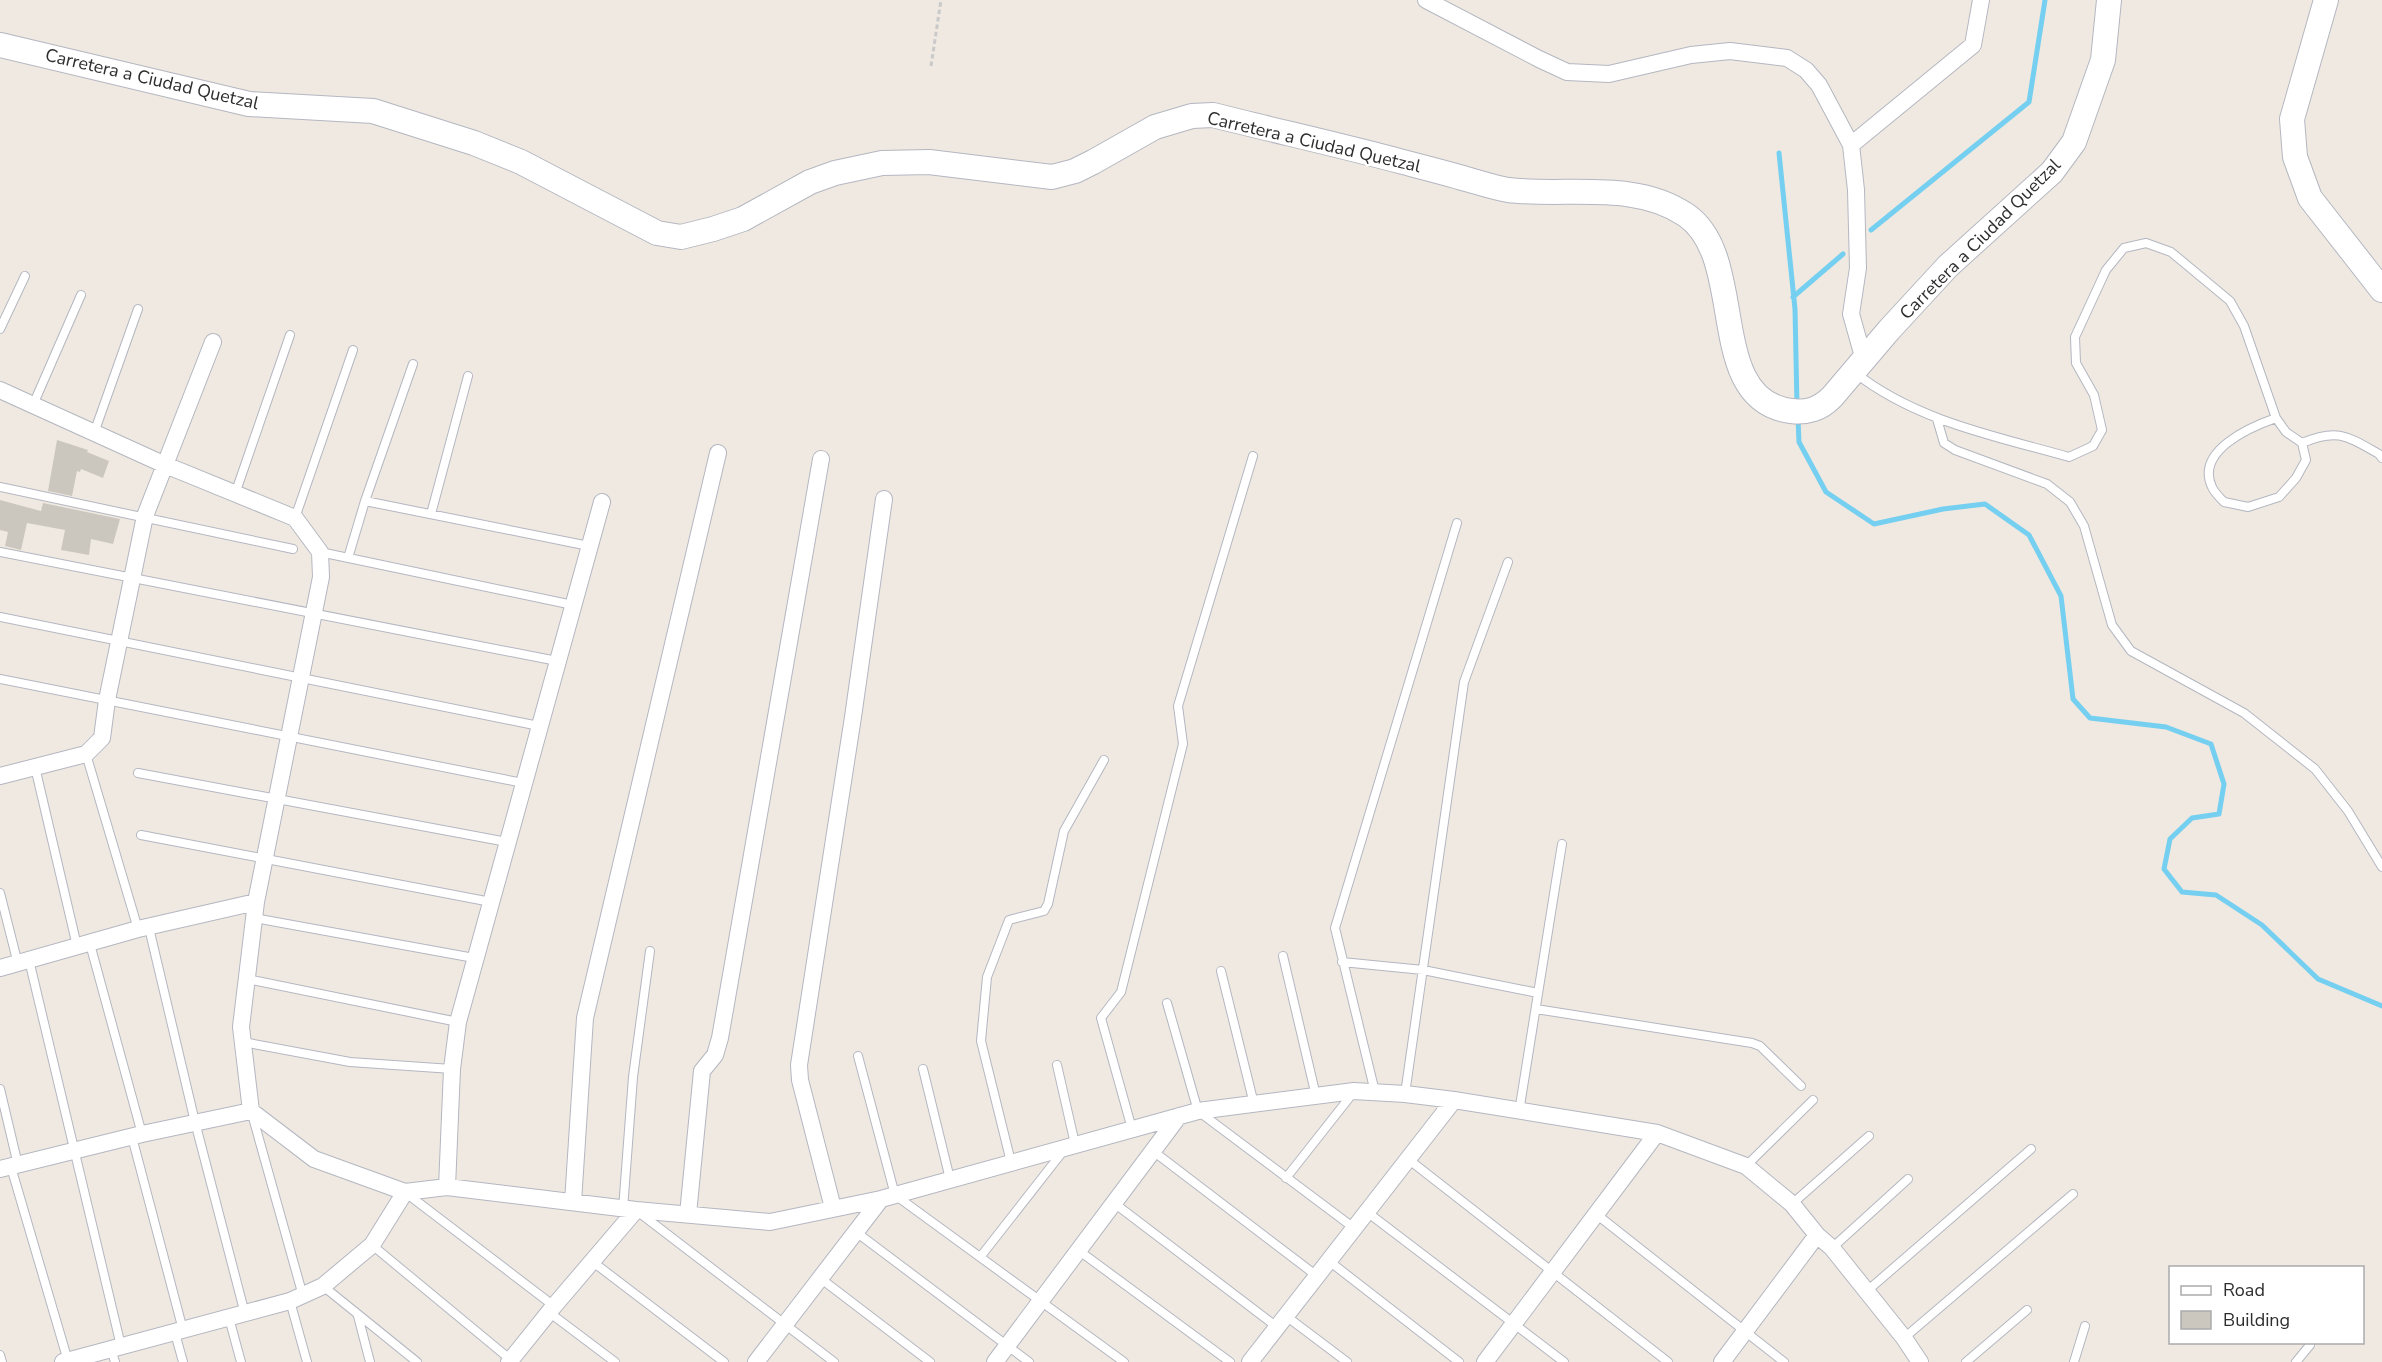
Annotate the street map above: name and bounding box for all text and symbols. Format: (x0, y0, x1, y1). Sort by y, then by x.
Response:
street label: Carretera a Ciudad Quetzal (43, 43, 262, 115)
street label: Carretera a Ciudad Quetzal (1205, 106, 1424, 178)
street label: Carretera a Ciudad Quetzal (1894, 153, 2066, 325)
legend (2169, 1266, 2364, 1344)
text: Road (2223, 1278, 2265, 1302)
text: Building (2223, 1308, 2290, 1332)

